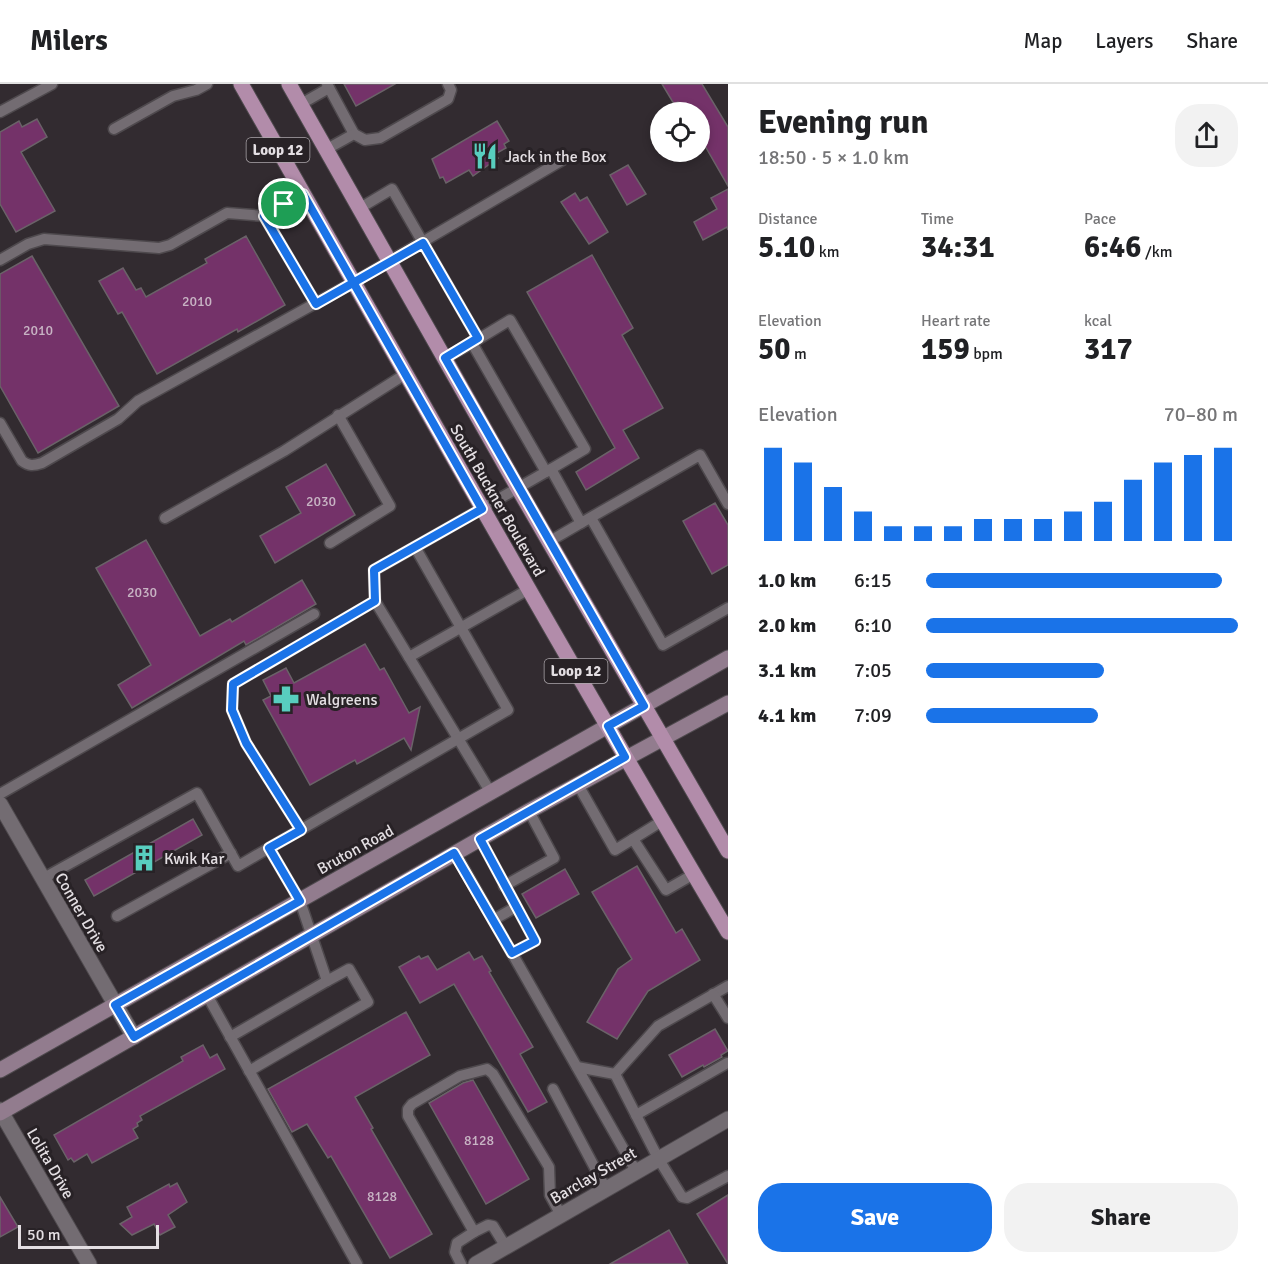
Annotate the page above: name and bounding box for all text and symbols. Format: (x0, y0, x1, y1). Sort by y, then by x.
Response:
text: Milers (30, 24, 108, 58)
text: Map (1024, 28, 1062, 54)
text: Layers (1095, 28, 1153, 54)
text: Share (1186, 28, 1238, 54)
map controls (650, 102, 710, 162)
button: locate (650, 102, 710, 162)
text: Evening run (758, 102, 928, 143)
button: share (1175, 104, 1238, 167)
road number: Loop 12 (246, 138, 310, 162)
restaurant icon: Jack in the Box (470, 141, 500, 171)
text: 18:50 · 5 × 1.0 km (758, 145, 909, 170)
place label: Jack in the Box (505, 147, 607, 167)
pin (258, 178, 309, 229)
icon: arrive (267, 187, 300, 220)
text: Distance (758, 209, 818, 229)
text: Time (921, 209, 954, 229)
text: Pace (1084, 209, 1116, 229)
text: 5.10 (758, 229, 815, 266)
text: 34:31 (921, 229, 995, 266)
text: 6:46 (1084, 229, 1141, 266)
text: km (815, 242, 840, 262)
text: /km (1141, 242, 1173, 262)
house number: 2010 (182, 293, 212, 310)
text: Elevation (758, 311, 822, 331)
text: Heart rate (921, 311, 990, 331)
text: kcal (1084, 311, 1112, 331)
house number: 2010 (23, 322, 53, 339)
text: 50 (758, 331, 790, 368)
text: 159 (921, 331, 970, 368)
text: 317 (1084, 331, 1133, 368)
text: m (790, 344, 807, 364)
text: bpm (970, 344, 1003, 364)
text: Elevation (758, 402, 838, 427)
text: 70–80 m (1164, 402, 1238, 427)
street label: South Buckner Boulevard (445, 421, 549, 580)
house number: 2030 (306, 493, 336, 510)
text: 1.0 km (758, 568, 816, 593)
text: 6:15 (854, 568, 892, 593)
house number: 2030 (127, 584, 157, 601)
text: 2.0 km (758, 613, 816, 638)
text: 6:10 (854, 613, 892, 638)
text: 3.1 km (758, 658, 816, 683)
text: 7:05 (854, 658, 892, 683)
road number: Loop 12 (544, 659, 608, 683)
pharmacy icon: Walgreens (271, 684, 301, 714)
place label: Walgreens (306, 690, 378, 710)
text: 4.1 km (758, 703, 816, 728)
text: 7:09 (854, 703, 892, 728)
street label: Bruton Road (314, 821, 397, 879)
building icon: Kwik Kar (129, 843, 159, 873)
place label: Kwik Kar (164, 849, 224, 869)
street label: Conner Drive (50, 869, 112, 956)
street label: Lolita Drive (22, 1125, 78, 1202)
house number: 8128 (464, 1132, 494, 1149)
street label: Barclay Street (547, 1143, 641, 1209)
button: Save (758, 1183, 992, 1252)
button: Share (1004, 1183, 1238, 1252)
house number: 8128 (367, 1188, 397, 1205)
scale bar (18, 1222, 159, 1250)
text: 50 m (27, 1225, 61, 1245)

